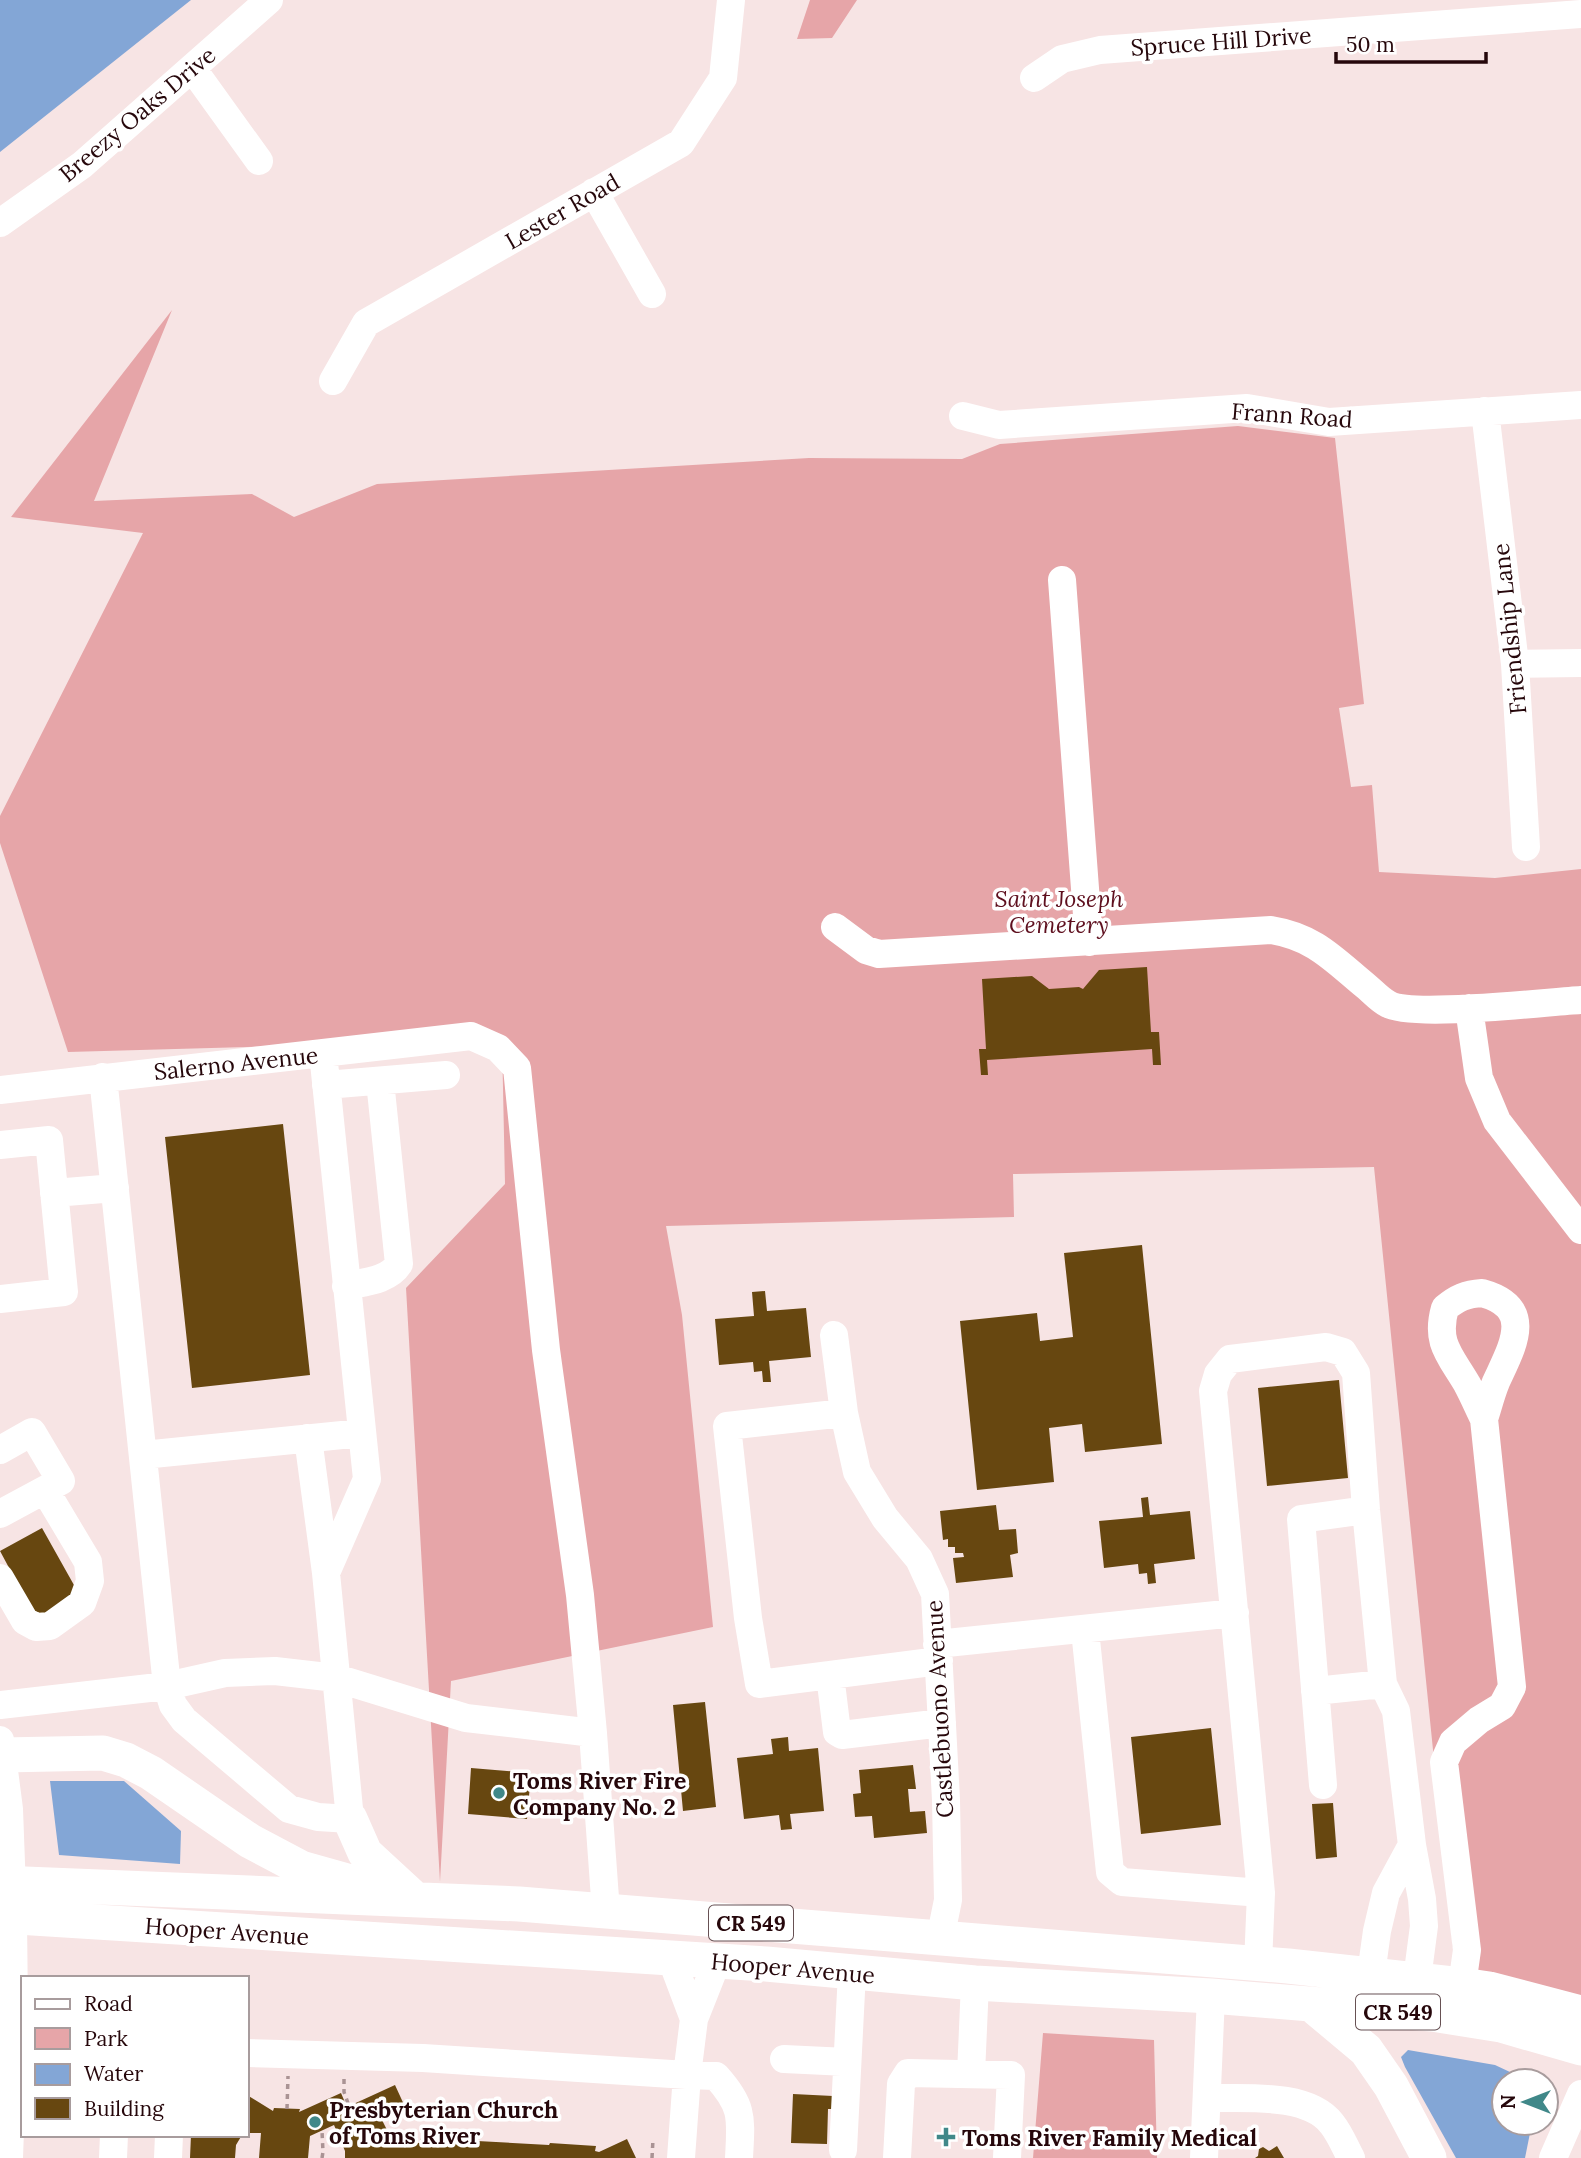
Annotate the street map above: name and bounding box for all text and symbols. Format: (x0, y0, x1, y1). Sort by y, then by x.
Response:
street label: Spruce Hill Drive (1130, 20, 1312, 62)
scale bar (1336, 21, 1486, 65)
text: 50 m (1346, 31, 1395, 58)
street label: Breezy Oaks Drive (53, 40, 221, 188)
street label: Lester Road (500, 167, 625, 255)
street label: Frann Road (1230, 396, 1354, 434)
street label: Friendship Lane (1486, 542, 1532, 716)
park label: Saint Joseph Cemetery (995, 884, 1123, 939)
street label: Salerno Avenue (152, 1040, 320, 1086)
street label: Castlebuono Avenue (919, 1599, 959, 1819)
place label: Toms River Fire Company No. 2 (513, 1766, 687, 1821)
marker: Toms River Fire Company No. 2 (491, 1785, 507, 1801)
road number: CR 549 (709, 1906, 793, 1940)
street label: Hooper Avenue (144, 1911, 310, 1951)
street label: Hooper Avenue (710, 1946, 876, 1990)
legend (21, 1976, 248, 2137)
text: Road (84, 1990, 133, 2017)
road number: CR 549 (1356, 1994, 1440, 2030)
text: Park (84, 2025, 128, 2052)
text: Water (84, 2060, 143, 2087)
north arrow (1490, 2067, 1560, 2137)
text: N (1496, 2094, 1520, 2109)
text: Building (84, 2095, 164, 2122)
place label: Presbyterian Church of Toms River (329, 2095, 558, 2150)
marker: Presbyterian Church of Toms River (307, 2114, 323, 2130)
place label: Toms River Family Medical (962, 2123, 1257, 2152)
marker: Toms River Family Medical (936, 2127, 956, 2147)

